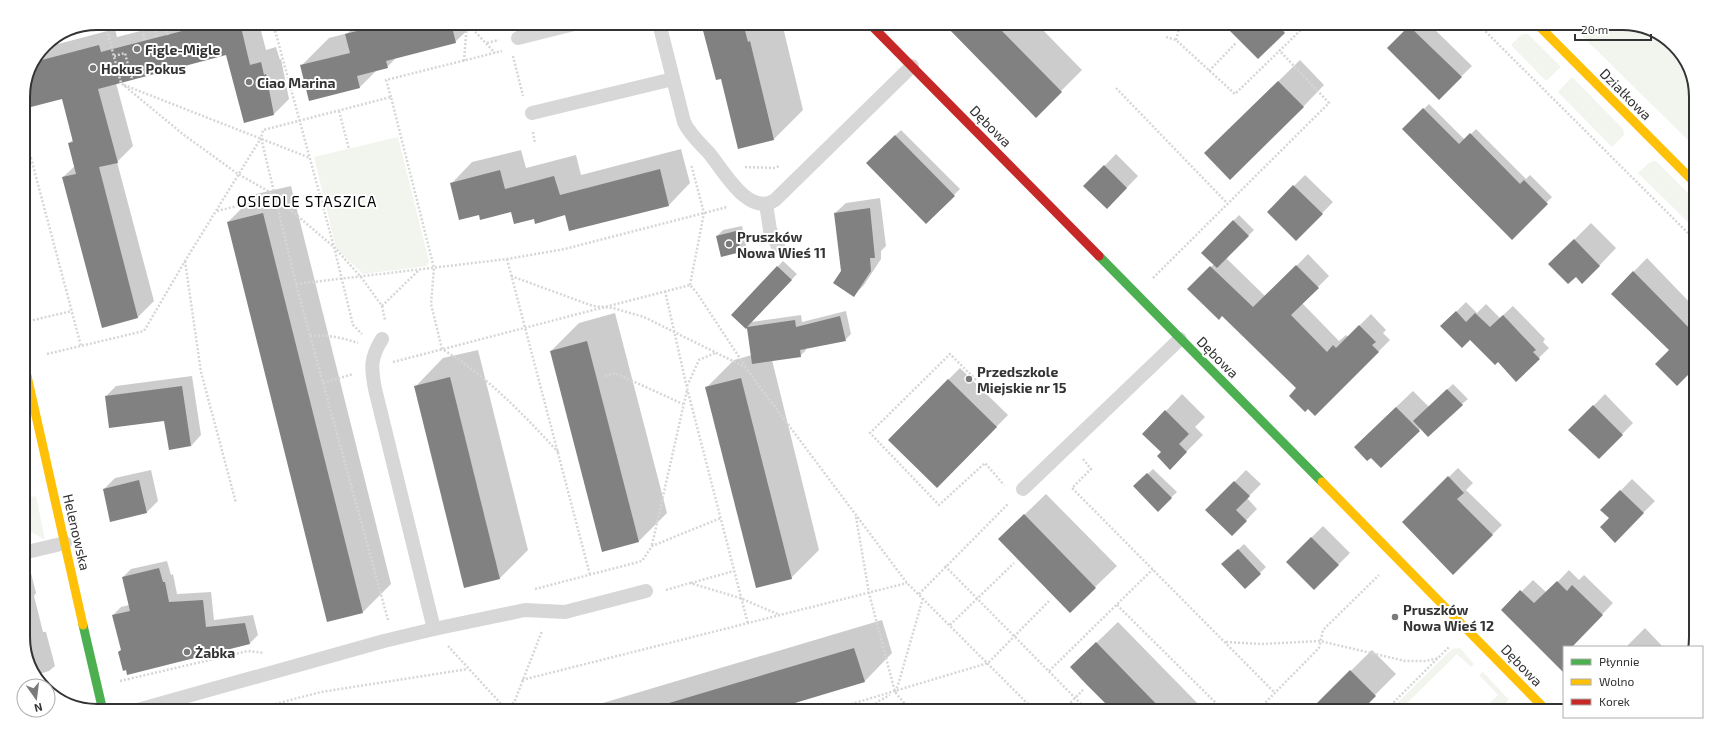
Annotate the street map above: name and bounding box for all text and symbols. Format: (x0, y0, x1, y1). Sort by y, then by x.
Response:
scale bar (1575, 16, 1651, 42)
text: 20 m (1581, 22, 1608, 36)
place label: Figle-Migle (145, 41, 220, 58)
marker: Figle-Migle (132, 44, 142, 54)
place label: Hokus Pokus (101, 60, 186, 77)
marker: Hokus Pokus (88, 63, 98, 73)
street label: Działkowa (1597, 65, 1655, 123)
place label: Ciao Marina (257, 74, 335, 91)
marker: Ciao Marina (244, 77, 254, 87)
street label: Dębowa (967, 102, 1015, 150)
district label: OSIEDLE STASZICA (237, 192, 377, 210)
place label: Pruszków Nowa Wieś 11 (737, 228, 826, 261)
marker: Pruszków Nowa Wieś 11 (724, 239, 734, 249)
street label: Dębowa (1194, 333, 1242, 381)
place label: Przedszkole Miejskie nr 15 (977, 363, 1067, 396)
marker: Przedszkole Miejskie nr 15 (964, 374, 974, 384)
street label: Helenowska (60, 492, 94, 572)
place label: Pruszków Nowa Wieś 12 (1403, 601, 1494, 634)
marker: Pruszków Nowa Wieś 12 (1390, 612, 1400, 622)
street label: Dębowa (1498, 640, 1546, 690)
place label: Żabka (195, 644, 235, 661)
legend (1563, 646, 1703, 718)
marker: Żabka (182, 647, 192, 657)
text: Płynnie (1599, 654, 1639, 668)
text: Wolno (1599, 674, 1635, 688)
north arrow (16, 678, 56, 718)
text: Korek (1599, 694, 1630, 708)
text: N (33, 701, 44, 715)

